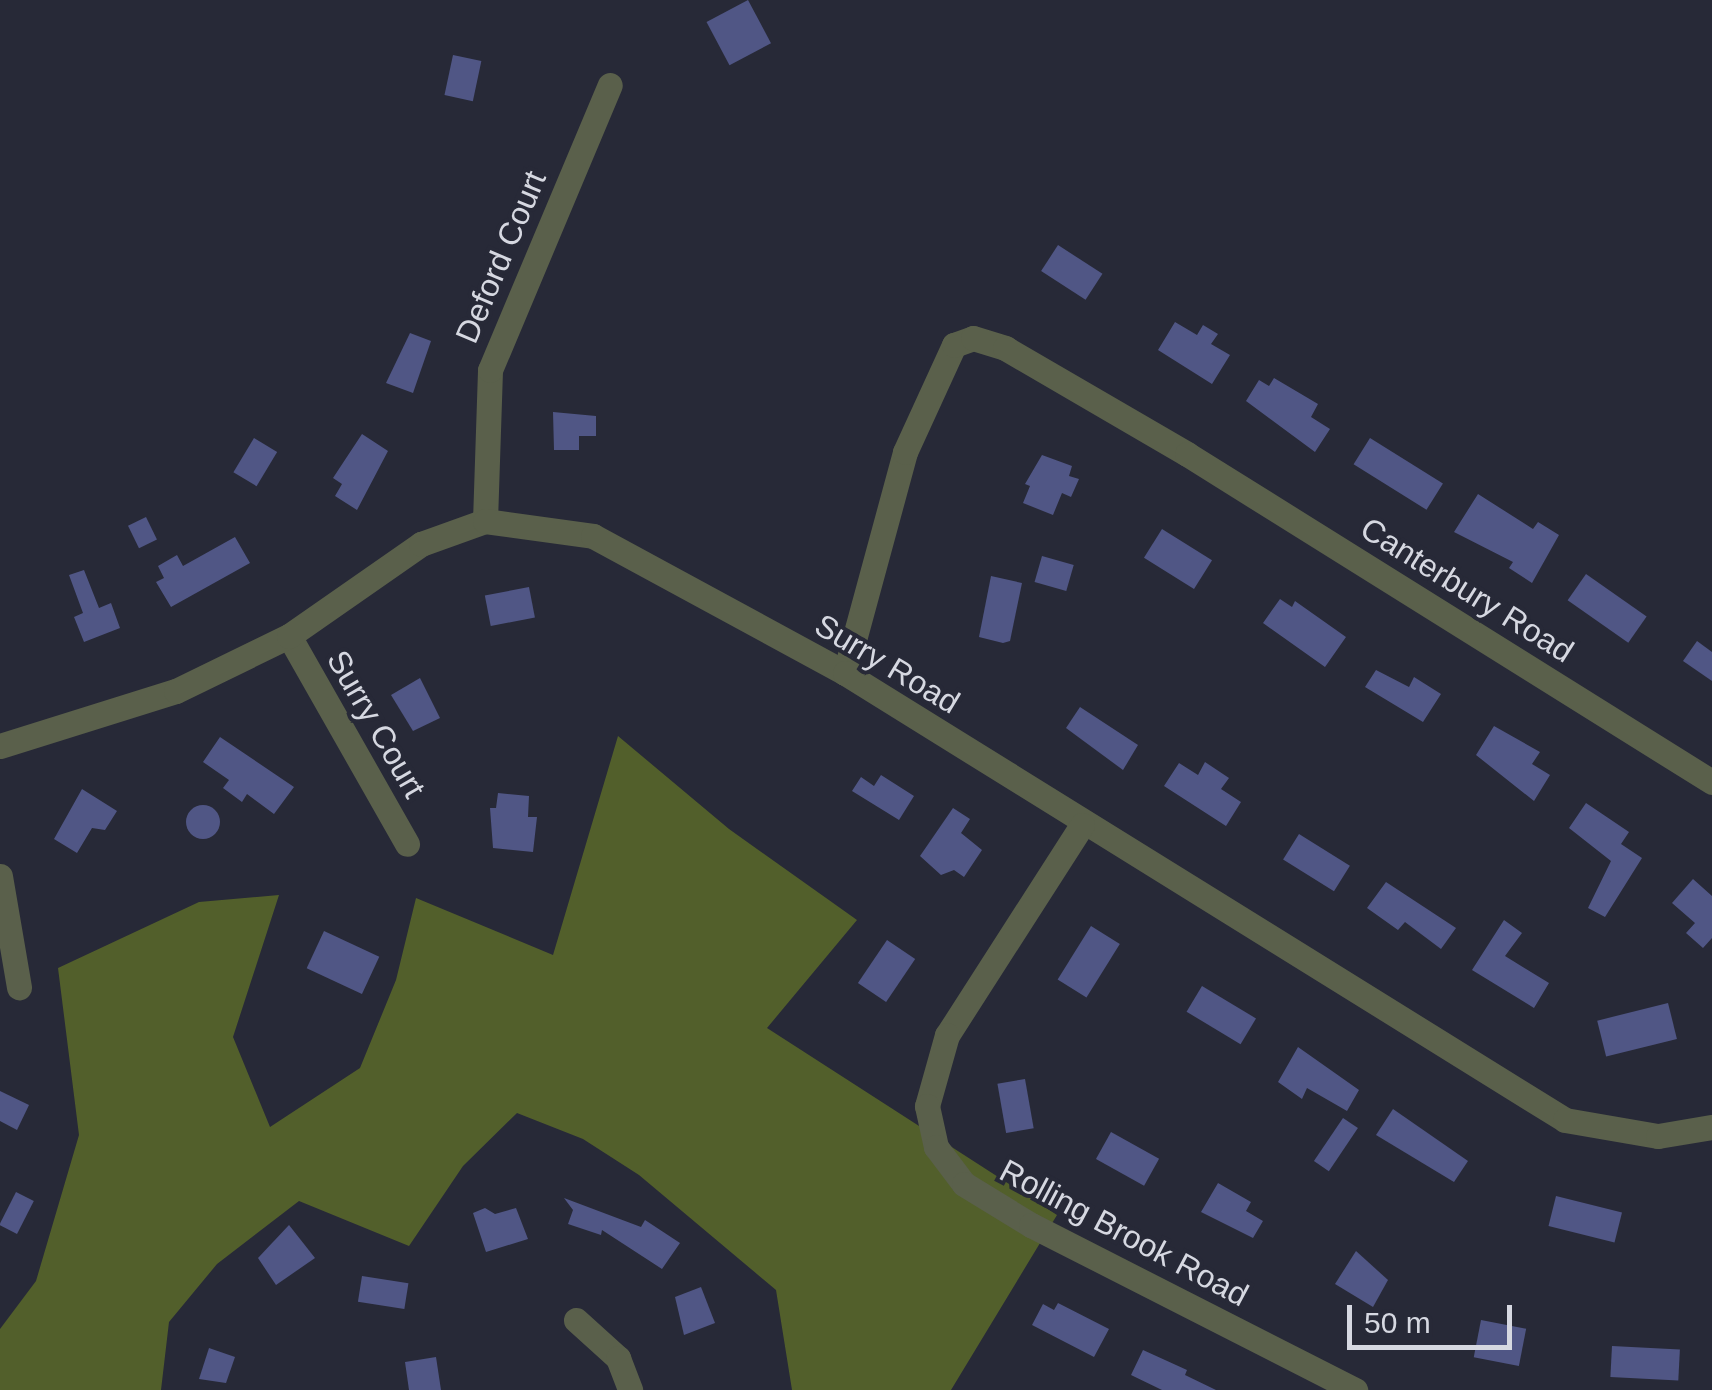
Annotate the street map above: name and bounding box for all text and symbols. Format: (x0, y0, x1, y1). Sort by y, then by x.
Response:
street label: Deford Court (448, 165, 554, 349)
street label: Canterbury Road (1353, 509, 1581, 671)
street label: Surry Road (808, 606, 966, 722)
street label: Surry Court (318, 644, 434, 804)
street label: Rolling Brook Road (993, 1151, 1255, 1315)
scale bar (1352, 1285, 1517, 1347)
text: 50 m (1364, 1306, 1431, 1339)

